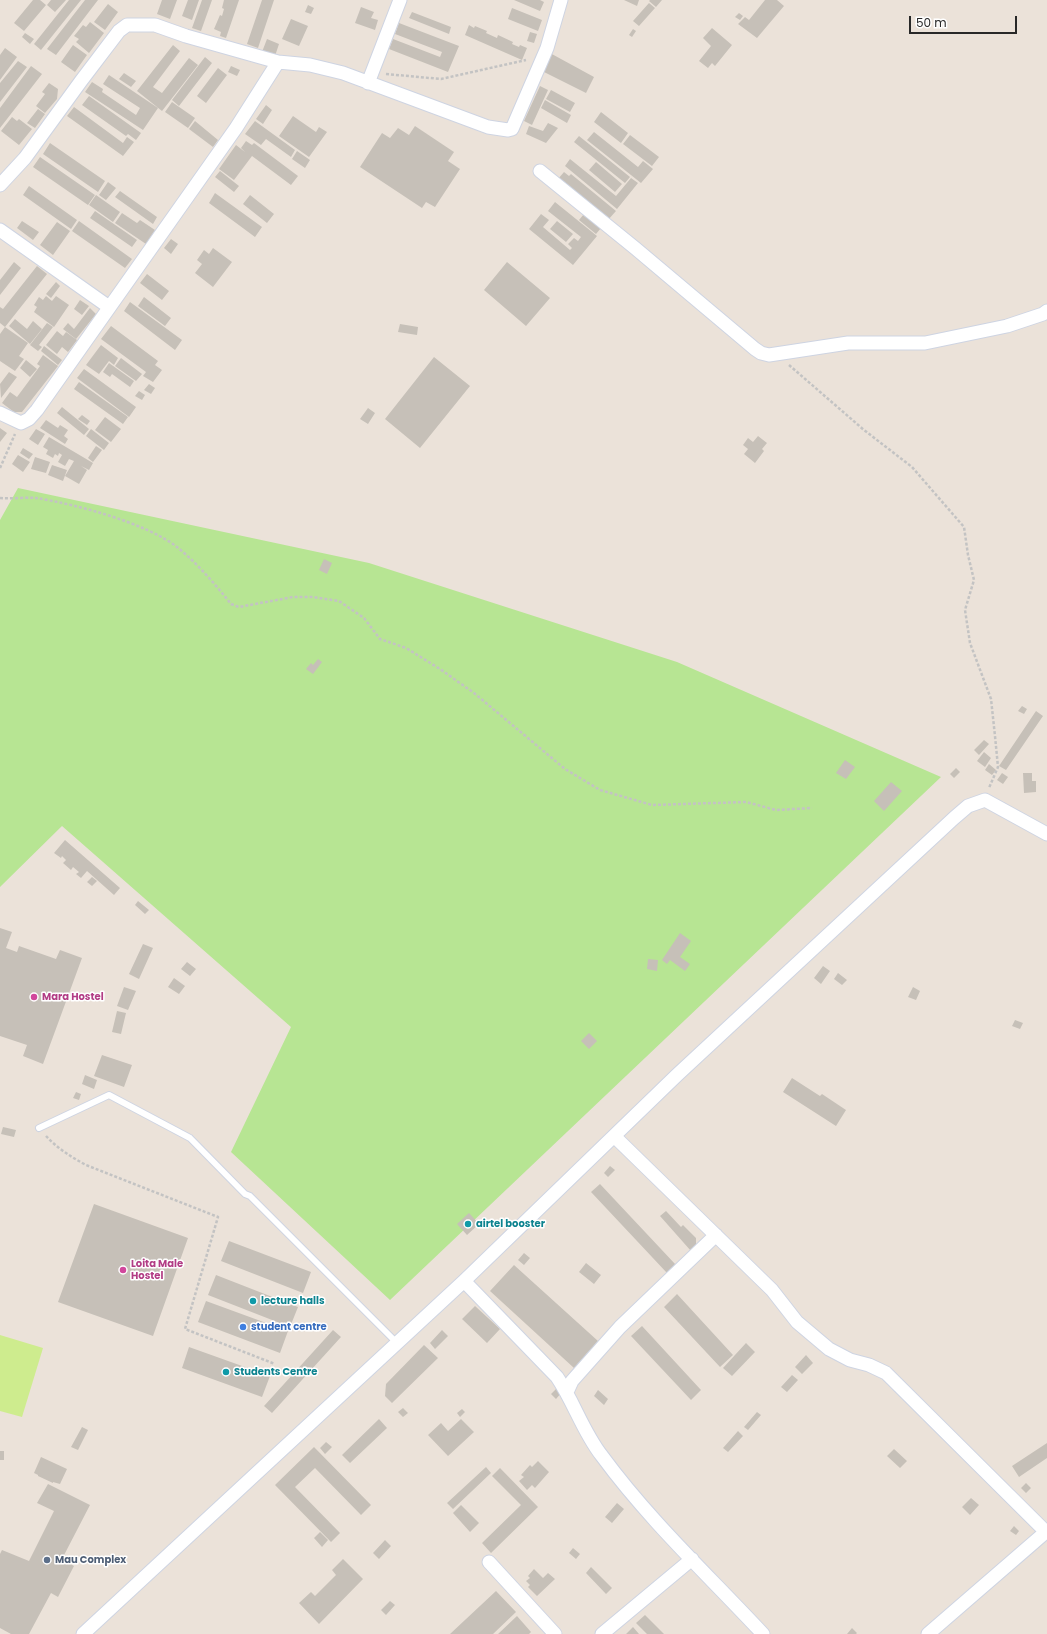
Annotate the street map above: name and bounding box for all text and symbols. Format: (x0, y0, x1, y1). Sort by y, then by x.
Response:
scale bar (911, 8, 1019, 34)
text: 50 m (916, 14, 947, 31)
place label: Mara Hostel (42, 991, 104, 1003)
marker: Mara Hostel (29, 992, 39, 1002)
place label: airtel booster (476, 1218, 545, 1230)
marker: airtel booster (463, 1219, 473, 1229)
place label: Loita Male Hostel (131, 1258, 183, 1282)
marker: Loita Male Hostel (118, 1265, 128, 1275)
place label: lecture halls (261, 1295, 325, 1307)
marker: lecture halls (248, 1296, 258, 1306)
place label: student centre (251, 1321, 327, 1333)
marker: student centre (238, 1322, 248, 1332)
place label: Students Centre (234, 1366, 317, 1378)
marker: Students Centre (221, 1367, 231, 1377)
place label: Mau Complex (55, 1554, 126, 1566)
marker: Mau Complex (42, 1555, 52, 1565)

